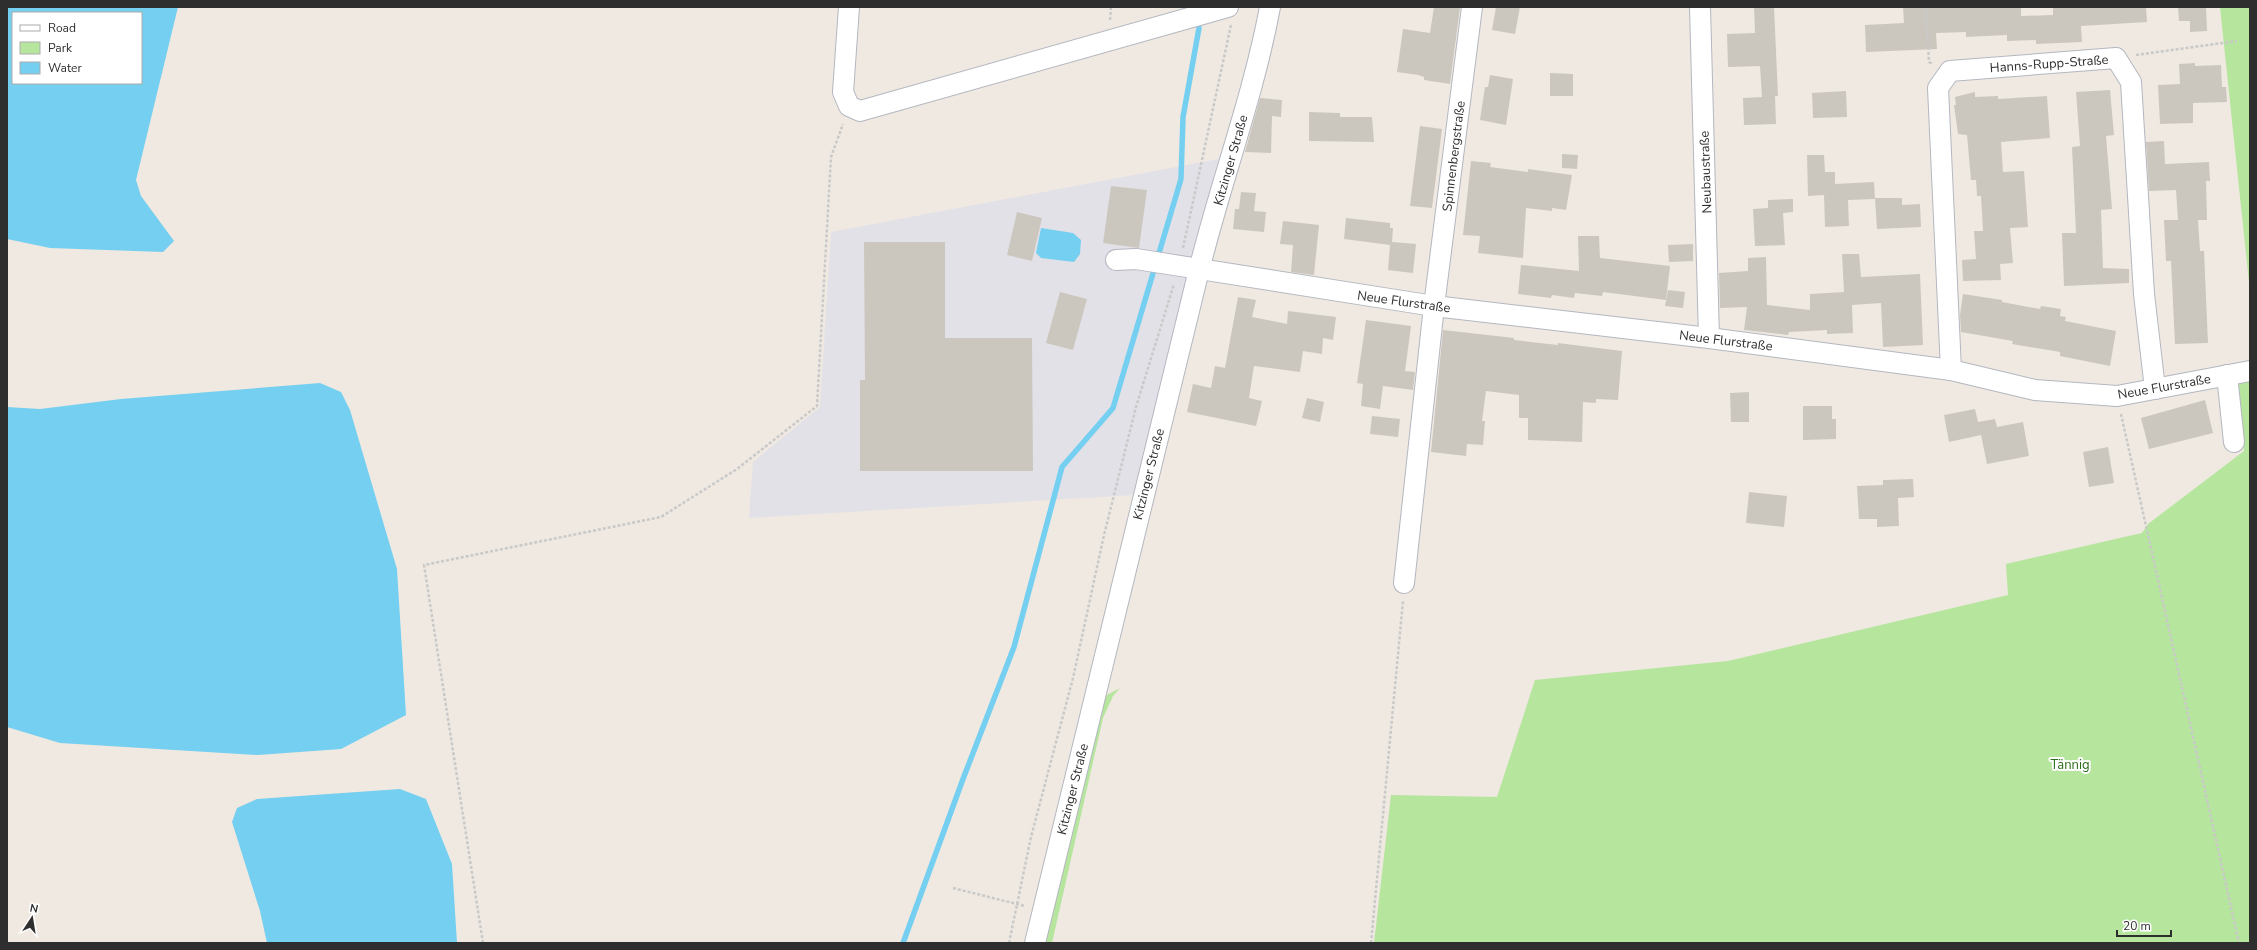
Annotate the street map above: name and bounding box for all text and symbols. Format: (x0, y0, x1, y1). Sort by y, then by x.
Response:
legend (12, 12, 142, 84)
text: Road (48, 20, 76, 36)
text: Park (48, 40, 73, 56)
street label: Hanns-Rupp-Straße (1989, 51, 2109, 77)
text: Water (48, 60, 82, 76)
street label: Spinnenbergstraße (1438, 100, 1470, 213)
street label: Kitzinger Straße (1209, 113, 1253, 208)
street label: Neubaustraße (1696, 130, 1716, 214)
street label: Neue Flurstraße (1356, 287, 1452, 317)
street label: Neue Flurstraße (1678, 326, 1774, 356)
street label: Neue Flurstraße (2116, 370, 2212, 404)
street label: Kitzinger Straße (1129, 427, 1169, 522)
street label: Kitzinger Straße (1053, 742, 1093, 837)
park label: Tännig (2050, 756, 2090, 774)
north arrow (12, 898, 52, 938)
text: N (28, 901, 40, 917)
scale bar (2117, 912, 2171, 938)
text: 20 m (2123, 918, 2151, 934)

